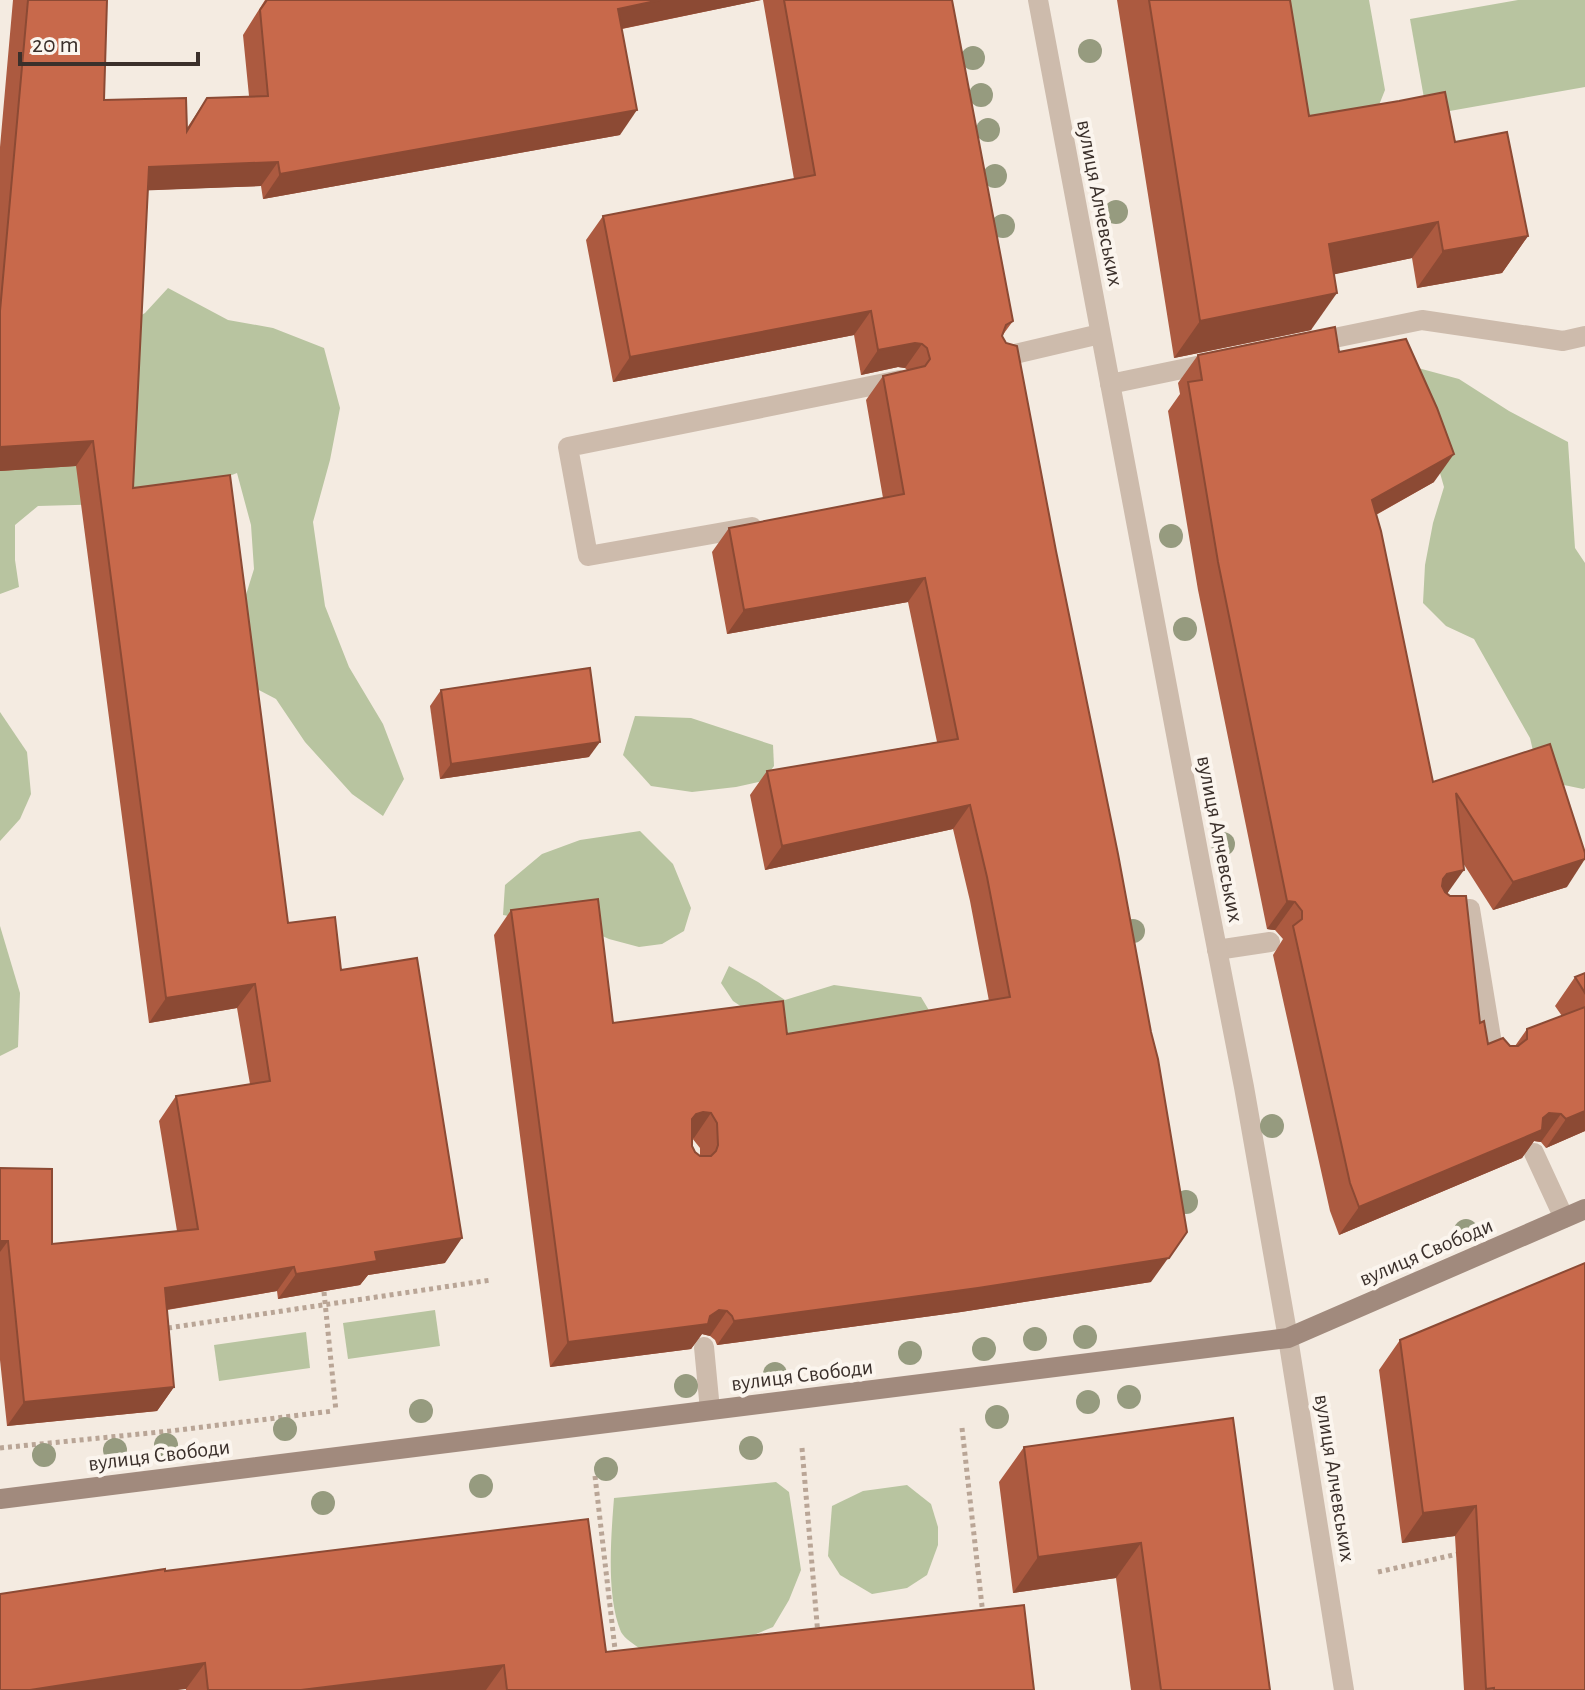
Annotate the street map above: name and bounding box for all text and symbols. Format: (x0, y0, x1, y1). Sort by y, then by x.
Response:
scale bar (20, 16, 198, 66)
text: 20 m (32, 33, 79, 57)
street label: вулиця Алчевських (1073, 118, 1127, 288)
street label: вулиця Алчевських (1193, 754, 1247, 924)
street label: вулиця Свободи (1356, 1214, 1496, 1290)
street label: вулиця Свободи (730, 1355, 874, 1395)
street label: вулиця Алчевських (1311, 1393, 1359, 1564)
street label: вулиця Свободи (87, 1435, 231, 1475)

